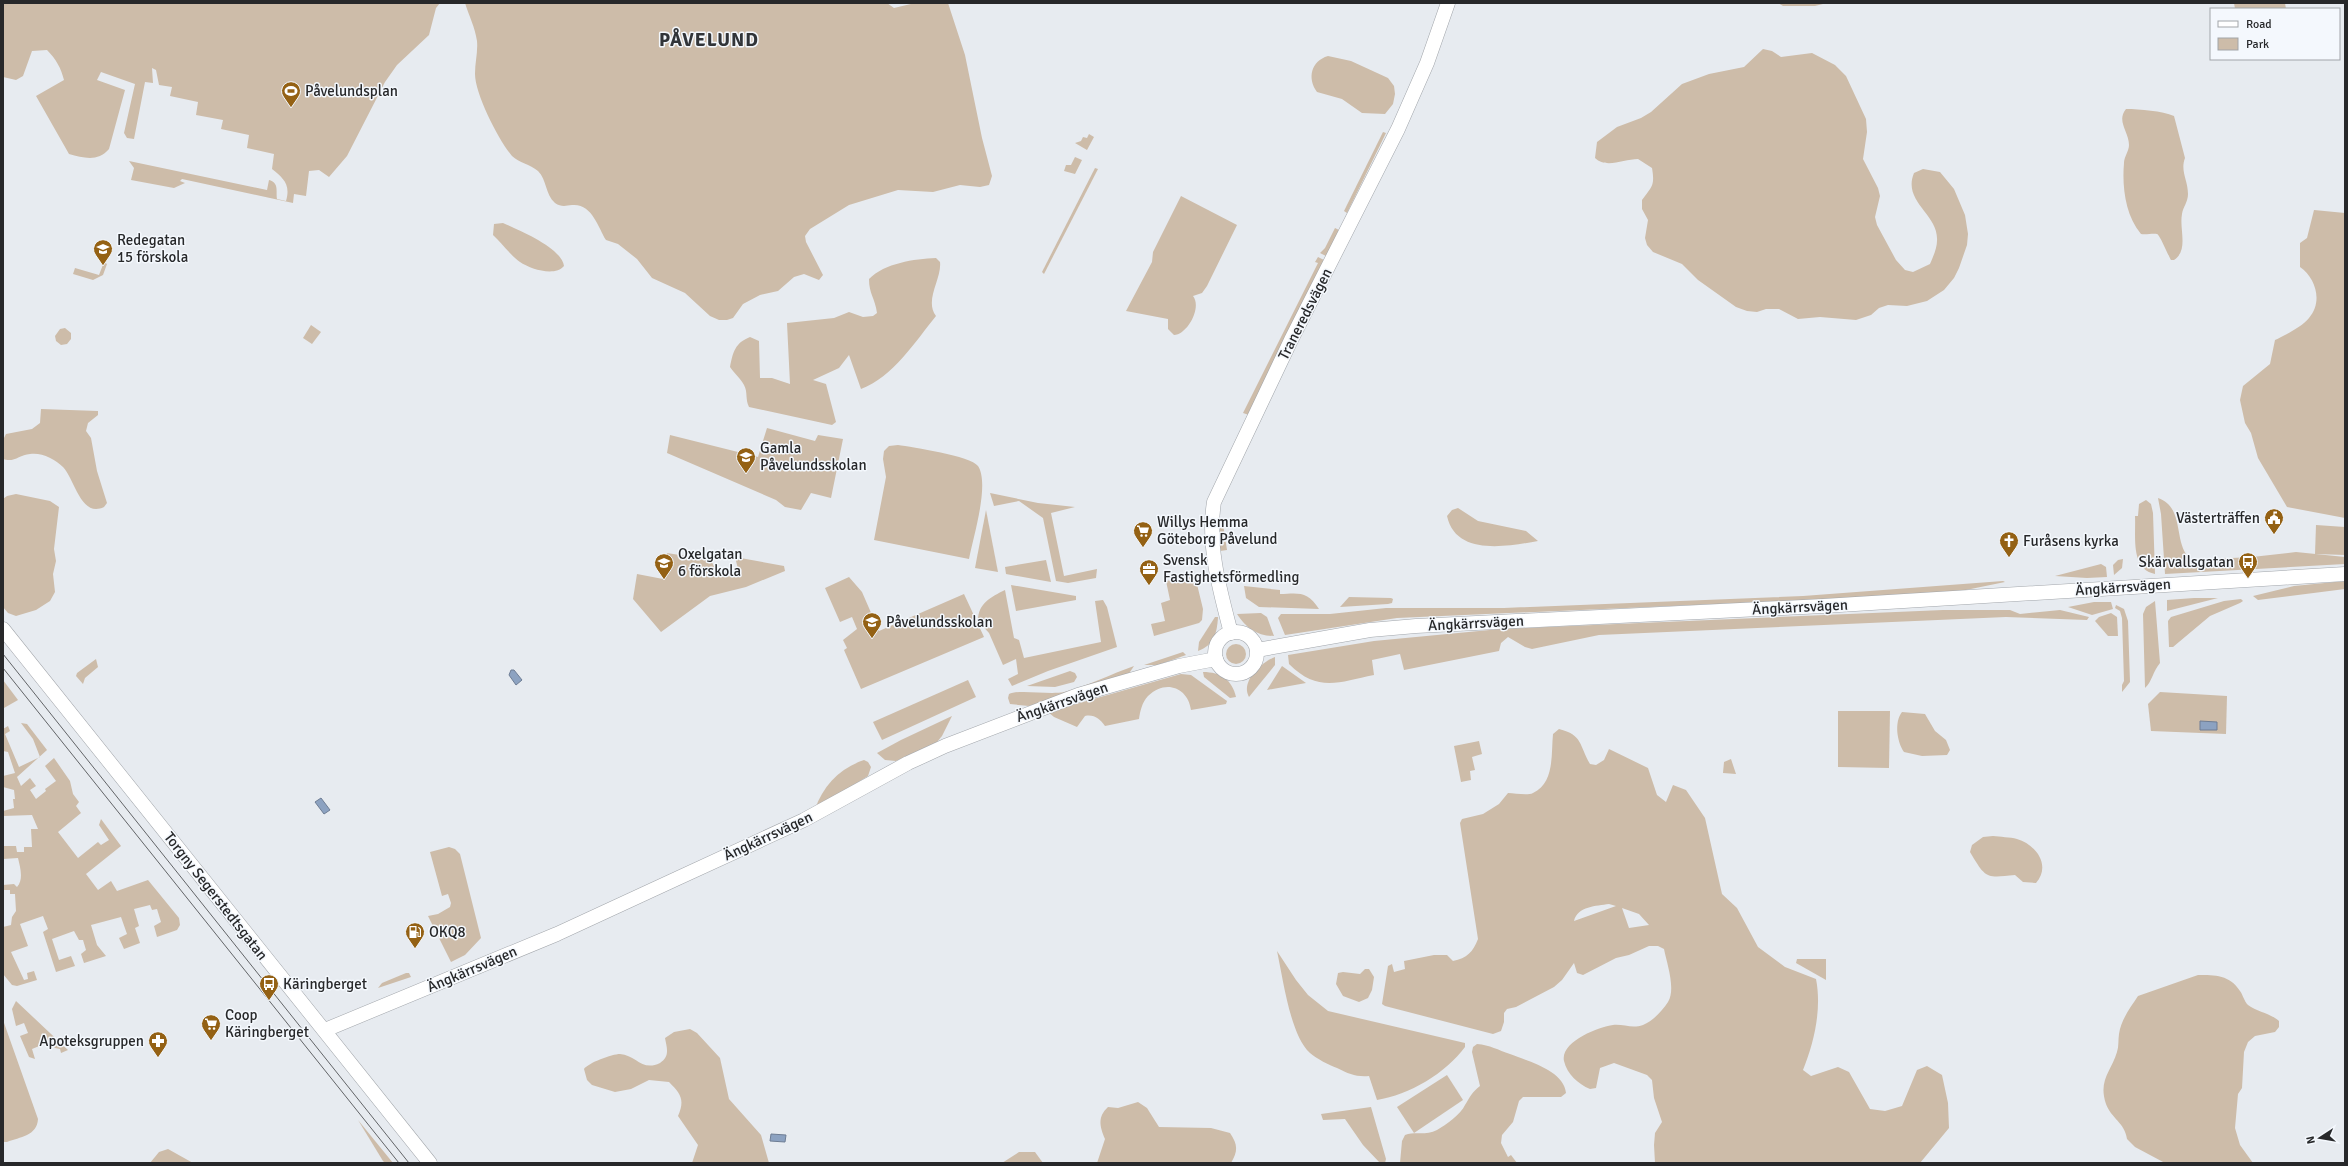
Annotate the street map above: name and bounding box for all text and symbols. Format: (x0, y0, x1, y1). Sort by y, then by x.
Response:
legend (2210, 8, 2340, 60)
text: Road (2246, 17, 2272, 32)
district label: PÅVELUND (659, 28, 759, 52)
text: Park (2246, 37, 2269, 52)
sports icon: Påvelundsplan (280, 80, 302, 108)
place label: Påvelundsplan (305, 82, 398, 100)
place label: Redegatan 15 förskola (117, 231, 188, 266)
school or university icon: Redegatan 15 förskola (92, 238, 114, 266)
street label: Traneredsvägen (1274, 265, 1336, 363)
place label: Gamla Påvelundsskolan (760, 439, 867, 474)
school or university icon: Gamla Påvelundsskolan (735, 446, 757, 474)
public building icon: Västerträffen (2263, 507, 2285, 535)
place label: Västerträffen (2176, 509, 2260, 527)
place label: Willys Hemma Göteborg Påvelund (1157, 513, 1278, 548)
supermarket icon: Willys Hemma Göteborg Påvelund (1132, 520, 1154, 548)
church icon: Furåsens kyrka (1998, 530, 2020, 558)
place label: Furåsens kyrka (2023, 532, 2119, 550)
place label: Oxelgatan 6 förskola (678, 545, 743, 580)
place label: Svensk Fastighetsförmedling (1163, 551, 1300, 586)
bus stop icon: Skärvallsgatan (2237, 551, 2259, 579)
school or university icon: Oxelgatan 6 förskola (653, 552, 675, 580)
place label: Skärvallsgatan (2139, 553, 2234, 571)
office icon: Svensk Fastighetsförmedling (1138, 558, 1160, 586)
street label: Ängkärrsvägen (2075, 575, 2171, 599)
street label: Ängkärrsvägen (1752, 596, 1848, 618)
school or university icon: Påvelundsskolan (861, 611, 883, 639)
street label: Ängkärrsvägen (1428, 612, 1524, 634)
place label: Påvelundsskolan (886, 613, 993, 631)
street label: Ängkärrsvägen (1014, 678, 1110, 726)
street label: Ängkärrsvägen (721, 808, 815, 864)
street label: Torgny Segerstedtsgatan (160, 828, 272, 964)
fuel station icon: OKQ8 (404, 921, 426, 949)
place label: OKQ8 (429, 923, 466, 941)
street label: Ängkärrsvägen (424, 942, 520, 996)
bus stop icon: Käringberget (258, 973, 280, 1001)
place label: Käringberget (283, 975, 367, 993)
place label: Coop Käringberget (225, 1006, 309, 1041)
supermarket icon: Coop Käringberget (200, 1013, 222, 1041)
pharmacy icon: Apoteksgruppen (147, 1030, 169, 1058)
place label: Apoteksgruppen (39, 1032, 144, 1050)
north arrow (2300, 1118, 2340, 1158)
text: N (2304, 1135, 2318, 1145)

